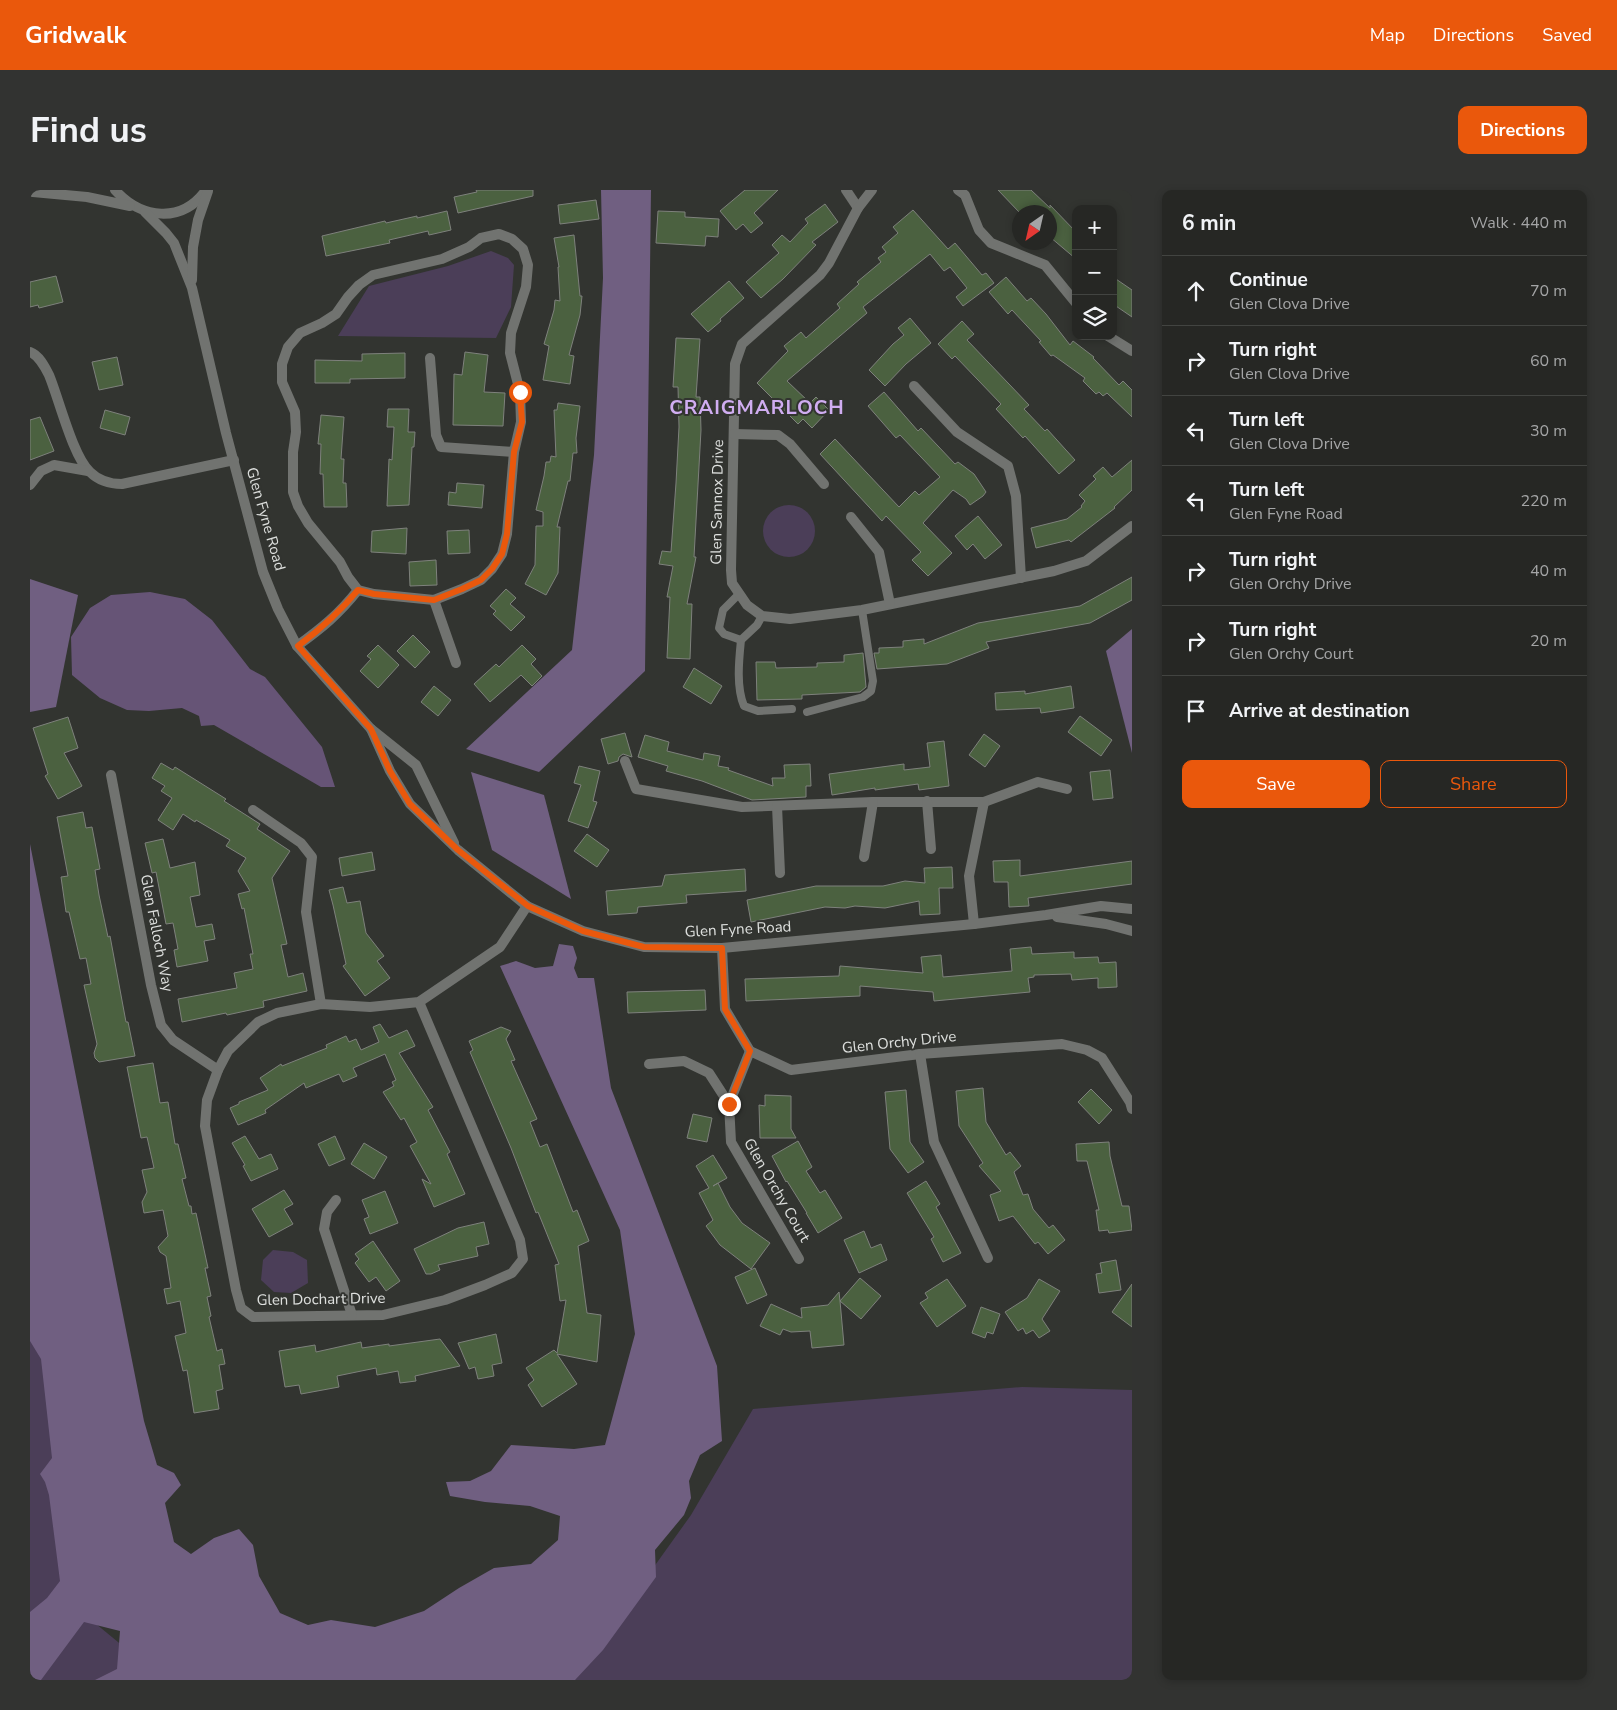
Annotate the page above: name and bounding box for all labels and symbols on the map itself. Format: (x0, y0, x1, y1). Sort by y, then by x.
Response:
north arrow (1012, 205, 1057, 250)
route start (509, 381, 532, 404)
district label: CRAIGMARLOCH (669, 394, 845, 421)
street label: Glen Sannox Drive (706, 439, 728, 565)
street label: Glen Fyne Road (242, 465, 290, 573)
street label: Glen Falloch Way (136, 873, 178, 994)
street label: Glen Fyne Road (684, 916, 792, 942)
street label: Glen Orchy Drive (841, 1026, 957, 1058)
route end (718, 1093, 741, 1116)
street label: Glen Orchy Court (739, 1134, 815, 1246)
street label: Glen Dochart Drive (256, 1288, 386, 1310)

